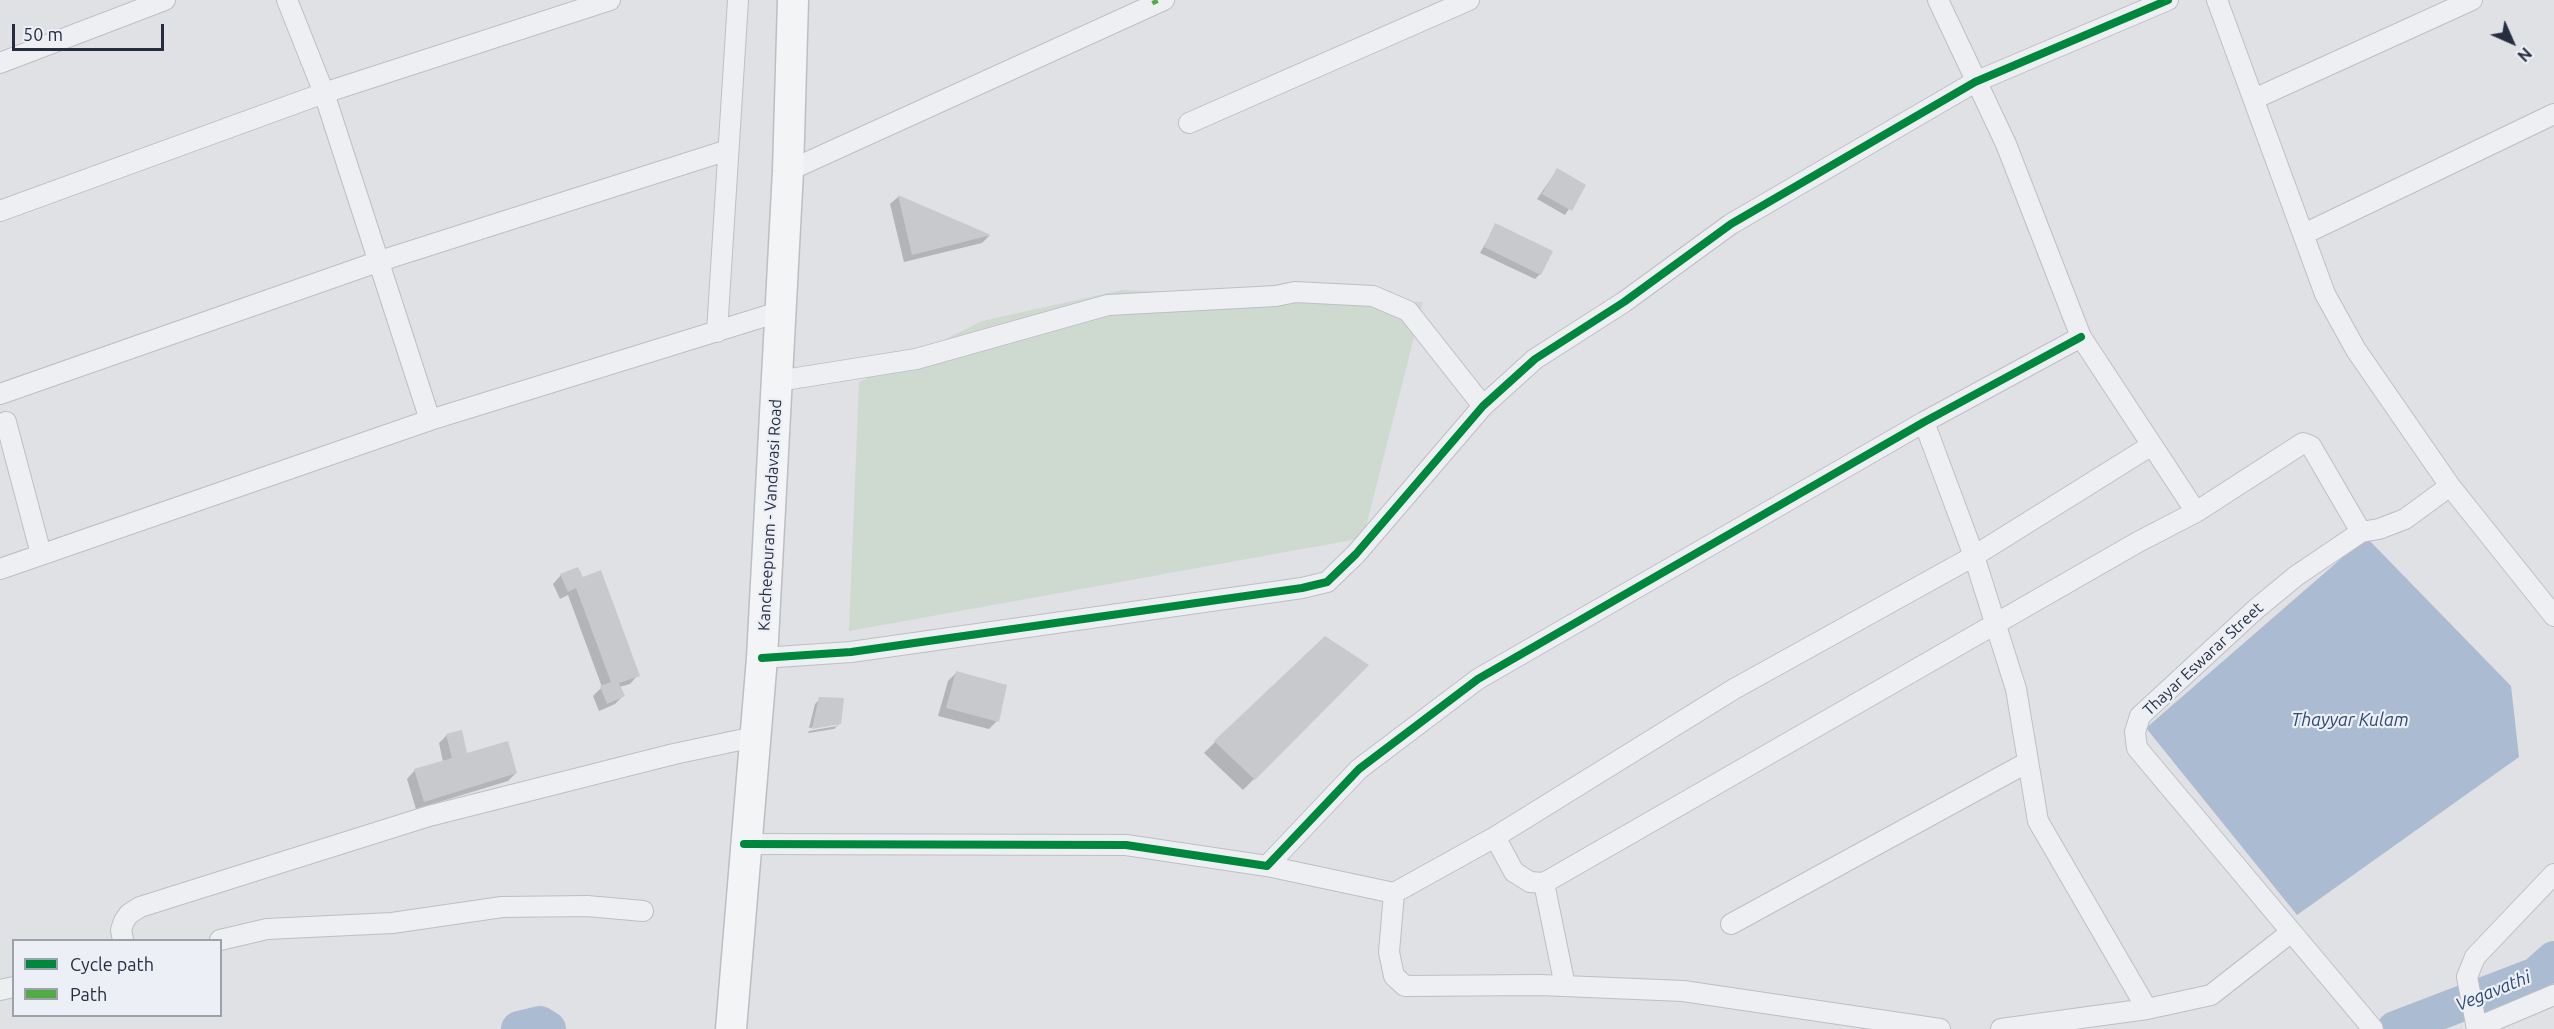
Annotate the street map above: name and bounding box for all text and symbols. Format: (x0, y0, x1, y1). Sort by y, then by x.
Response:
scale bar (15, 12, 166, 50)
north arrow (2482, 12, 2542, 72)
text: 50 m (23, 24, 63, 44)
text: N (2514, 44, 2535, 65)
street label: Kancheepuram - Vandavasi Road (754, 399, 786, 631)
street label: Thayar Eswarar Street (2139, 598, 2267, 720)
water label: Thayyar Kulam (2291, 709, 2409, 731)
legend (12, 939, 222, 1017)
text: Cycle path (70, 954, 154, 974)
water label: Vegavathi (2452, 966, 2534, 1016)
text: Path (70, 984, 107, 1004)

